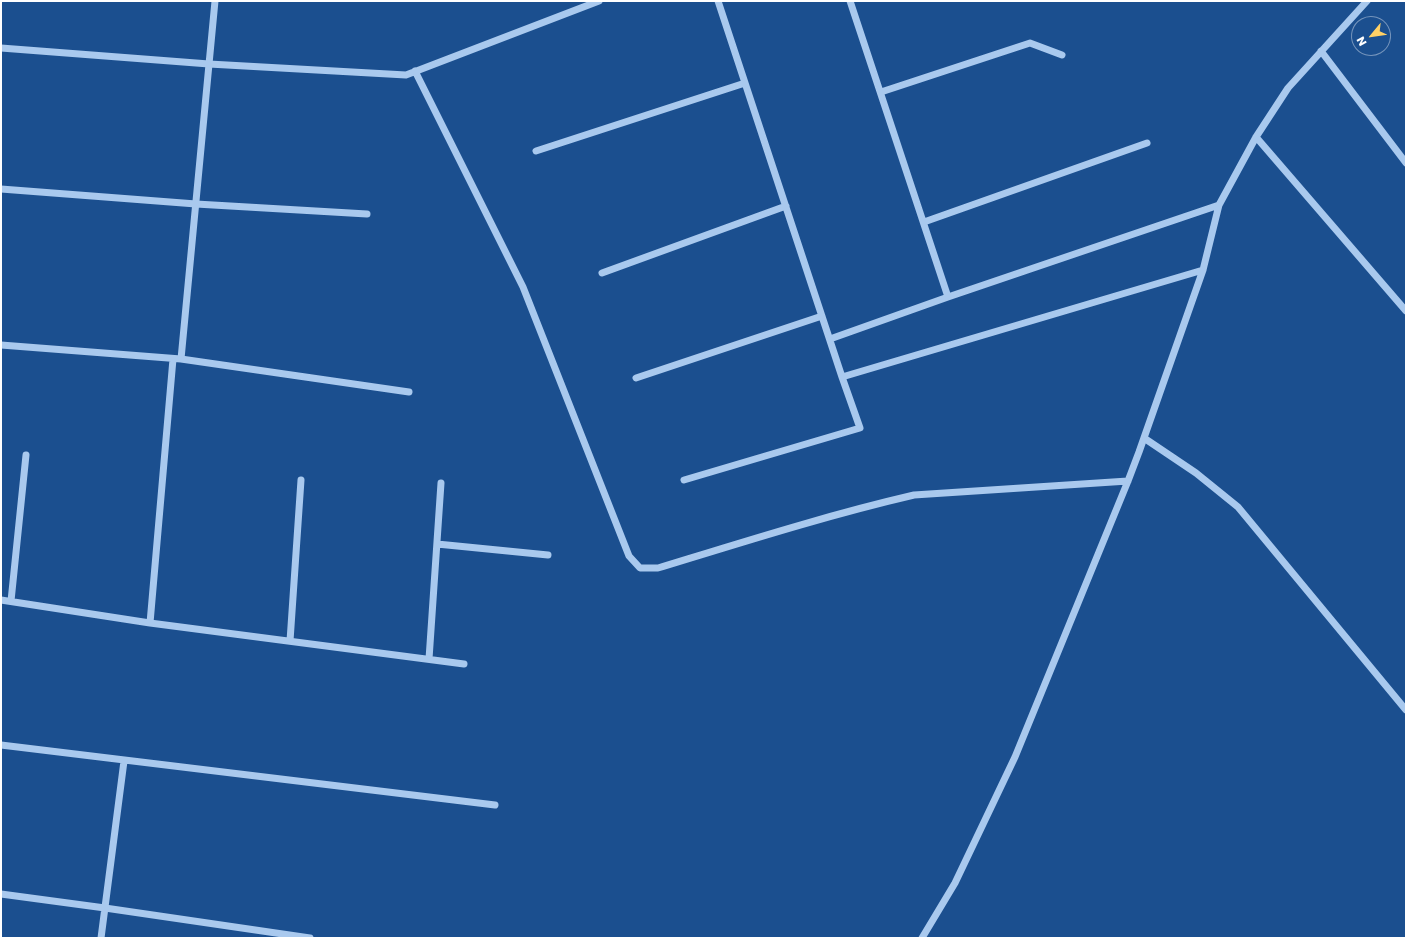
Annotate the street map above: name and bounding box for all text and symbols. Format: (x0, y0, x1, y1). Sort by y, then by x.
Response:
north arrow (1351, 16, 1391, 56)
text: N (1352, 34, 1370, 49)

